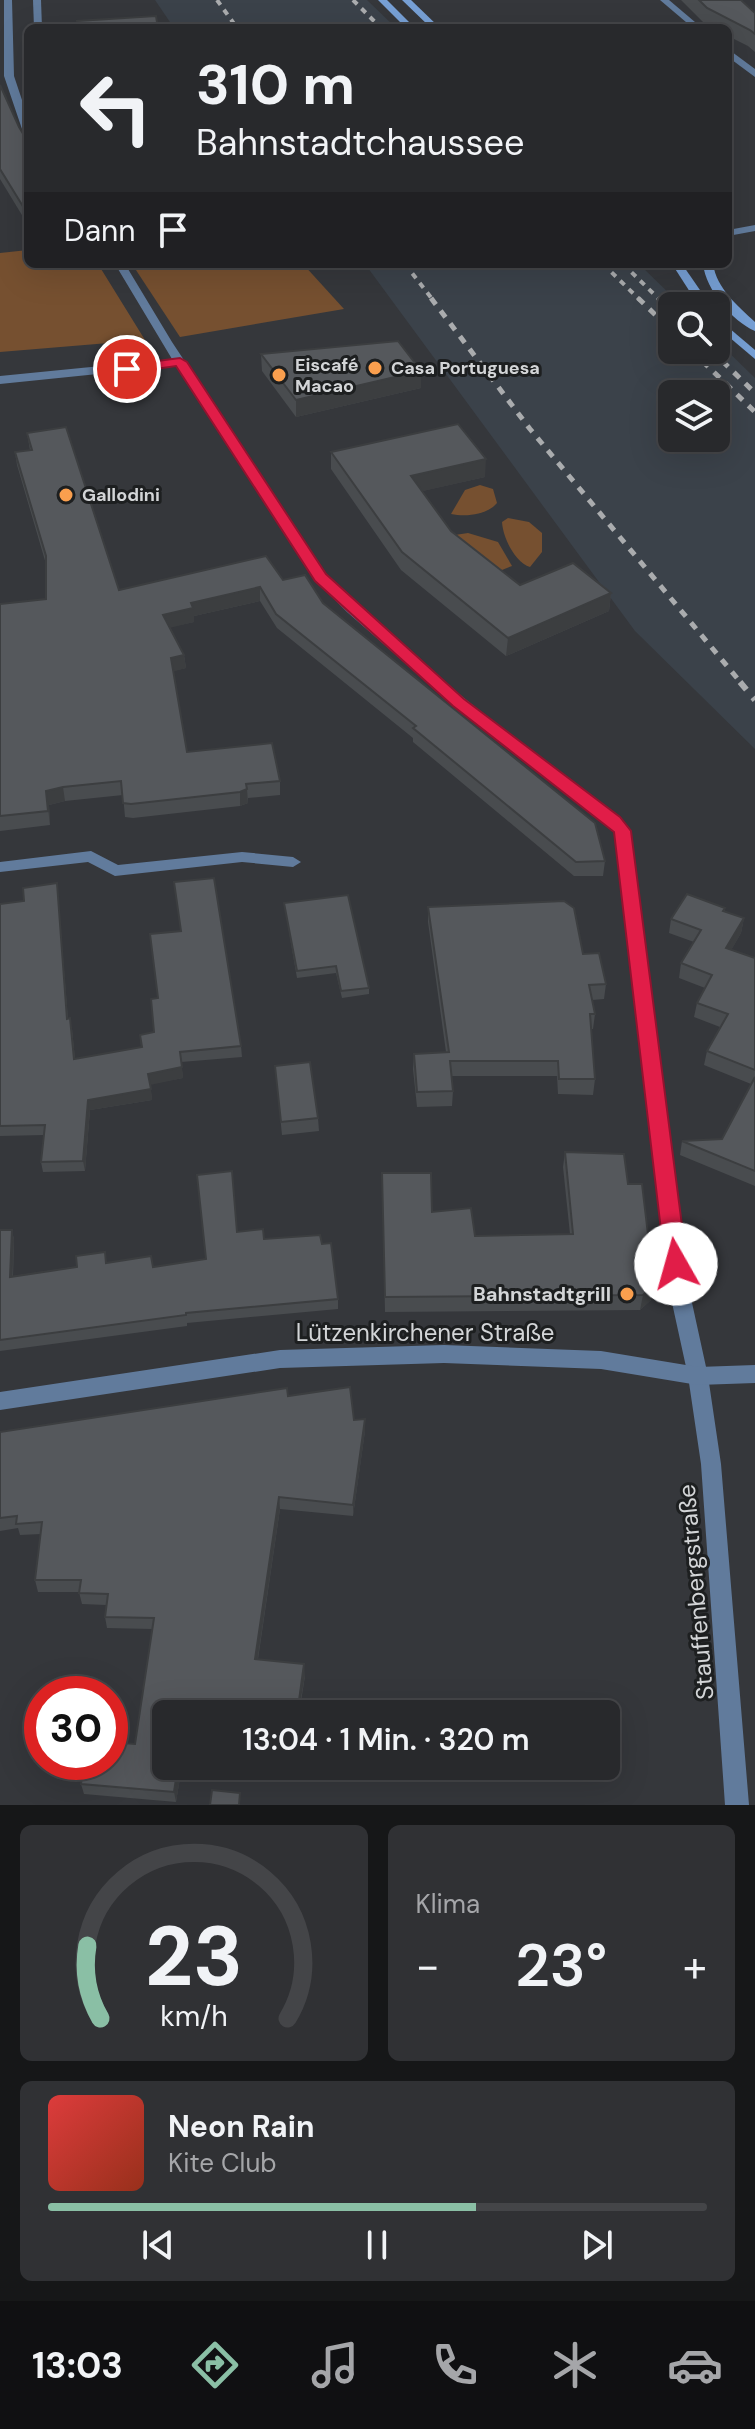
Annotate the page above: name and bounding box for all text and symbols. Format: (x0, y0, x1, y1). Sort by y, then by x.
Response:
text: 310 m (196, 48, 355, 121)
icon: left (64, 56, 168, 160)
text: Bahnstadtchaussee (196, 119, 524, 166)
icon: arrive (151, 208, 195, 252)
text: Dann (64, 211, 135, 250)
map controls (658, 292, 730, 452)
button: search (658, 292, 730, 364)
pin (93, 335, 161, 403)
icon: arrive (105, 347, 149, 391)
place label: Eiscafé Macao (295, 353, 359, 398)
place label: Casa Portuguesa (391, 356, 540, 380)
marker: Casa Portuguesa (366, 359, 384, 377)
marker: Eiscafé Macao (270, 366, 288, 384)
button: layers (658, 380, 730, 452)
place label: Gallodini (82, 483, 160, 507)
marker: Gallodini (57, 486, 75, 504)
position arrow (634, 1222, 718, 1306)
place label: Bahnstadtgrill (473, 1281, 611, 1307)
marker: Bahnstadtgrill (618, 1285, 636, 1303)
street label: Lützenkirchener Straße (296, 1317, 554, 1348)
street label: Stauffenbergstraße (671, 1483, 720, 1701)
speed limit sign: 30 (24, 1676, 128, 1780)
text: 13:04 · 1 Min. · 320 m (242, 1720, 530, 1759)
text: Klima (416, 1887, 480, 1921)
text: 23 (145, 1902, 243, 2011)
text: 23° (515, 1926, 607, 2005)
text: − (416, 1937, 440, 1995)
text: + (683, 1937, 707, 1995)
text: km/h (160, 1998, 228, 2035)
text: Neon Rain (168, 2107, 314, 2146)
text: Kite Club (168, 2146, 277, 2180)
icon: previous (136, 2223, 180, 2267)
icon: pause (355, 2223, 399, 2267)
icon: next (575, 2223, 619, 2267)
icon: directions (187, 2337, 243, 2393)
icon: music (307, 2337, 363, 2393)
icon: phone (427, 2337, 483, 2393)
icon: climate (547, 2337, 603, 2393)
icon: car (667, 2337, 723, 2393)
text: 13:03 (32, 2342, 123, 2389)

